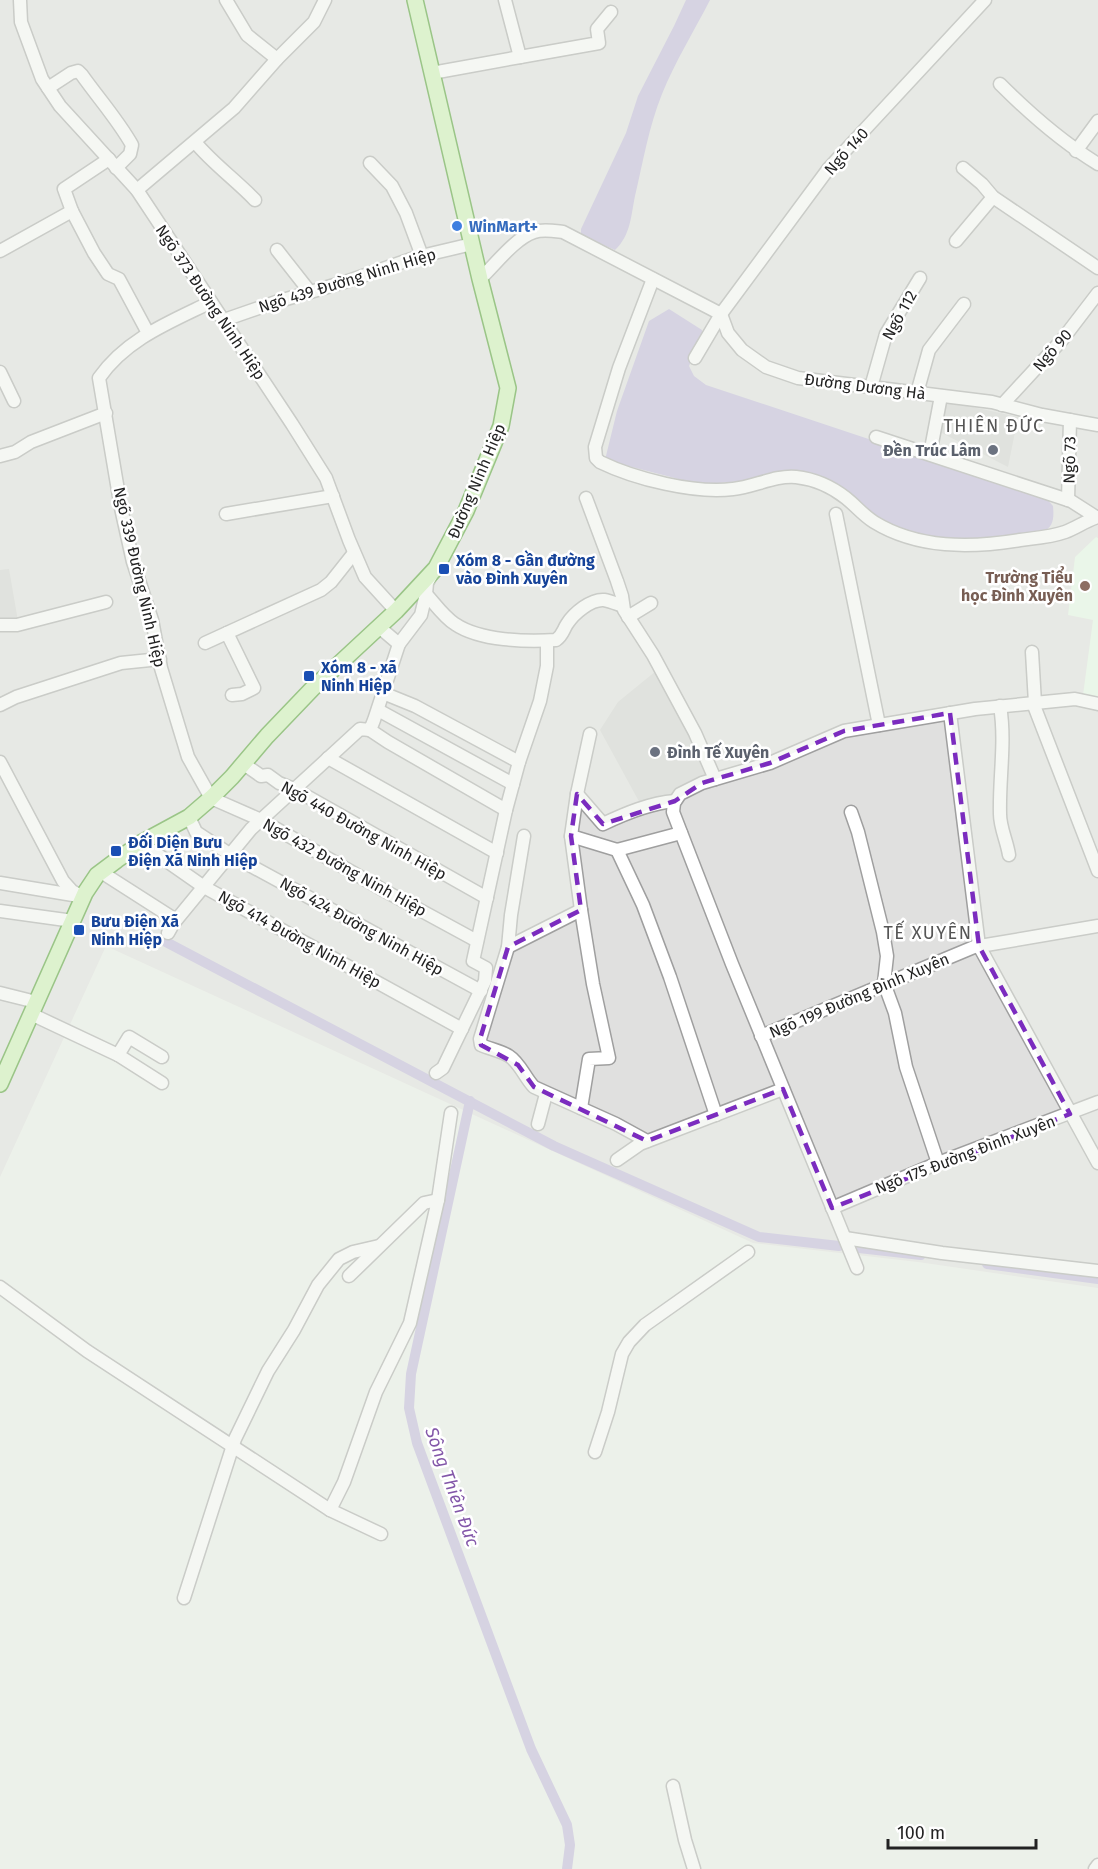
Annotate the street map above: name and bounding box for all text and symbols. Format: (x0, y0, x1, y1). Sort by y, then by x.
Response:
street label: Ngõ 140 (820, 124, 873, 179)
place label: WinMart+ (469, 217, 538, 236)
marker: WinMart+ (450, 219, 464, 233)
street label: Ngõ 373 Đường Ninh Hiệp (152, 221, 270, 383)
street label: Ngõ 439 Đường Ninh Hiệp (256, 244, 438, 317)
street label: Ngõ 112 (878, 287, 921, 344)
street label: Ngõ 90 (1029, 325, 1076, 375)
street label: Đường Dương Hà (803, 370, 927, 403)
district label: THIÊN ĐỨC (944, 414, 1045, 437)
street label: Đường Ninh Hiệp (444, 421, 509, 542)
street label: Ngõ 73 (1060, 436, 1079, 484)
place label: Đền Trúc Lâm (883, 440, 981, 460)
marker: Đền Trúc Lâm (986, 443, 1000, 457)
street label: Ngõ 339 Đường Ninh Hiệp (110, 485, 169, 669)
place label: Xóm 8 - Gần đường vào Đình Xuyên (455, 550, 595, 588)
marker: Xóm 8 - Gần đường vào Đình Xuyên (437, 562, 451, 576)
place label: Trường Tiểu học Đình Xuyên (961, 565, 1073, 605)
marker: Trường Tiểu học Đình Xuyên (1078, 579, 1092, 593)
place label: Xóm 8 - xã Ninh Hiệp (320, 658, 397, 695)
marker: Xóm 8 - xã Ninh Hiệp (302, 669, 316, 683)
place label: Đình Tế Xuyên (667, 742, 769, 762)
marker: Đình Tế Xuyên (648, 745, 662, 759)
street label: Ngõ 440 Đường Ninh Hiệp (278, 777, 450, 884)
street label: Ngõ 432 Đường Ninh Hiệp (260, 814, 430, 920)
place label: Đối Diện Bưu Điện Xã Ninh Hiệp (128, 832, 258, 870)
marker: Đối Diện Bưu Điện Xã Ninh Hiệp (109, 844, 123, 858)
street label: Ngõ 424 Đường Ninh Hiệp (277, 873, 447, 979)
street label: Ngõ 414 Đường Ninh Hiệp (215, 887, 384, 992)
place label: Bưu Điện Xã Ninh Hiệp (91, 912, 179, 949)
district label: TẾ XUYÊN (883, 920, 973, 944)
marker: Bưu Điện Xã Ninh Hiệp (72, 923, 86, 937)
street label: Ngõ 199 Đường Đình Xuyên (766, 949, 952, 1042)
street label: Ngõ 175 Đường Đình Xuyên (872, 1111, 1058, 1198)
water label: Sông Thiên Đức (420, 1423, 484, 1550)
scale bar (888, 1812, 1036, 1850)
text: 100 m (897, 1822, 945, 1844)

